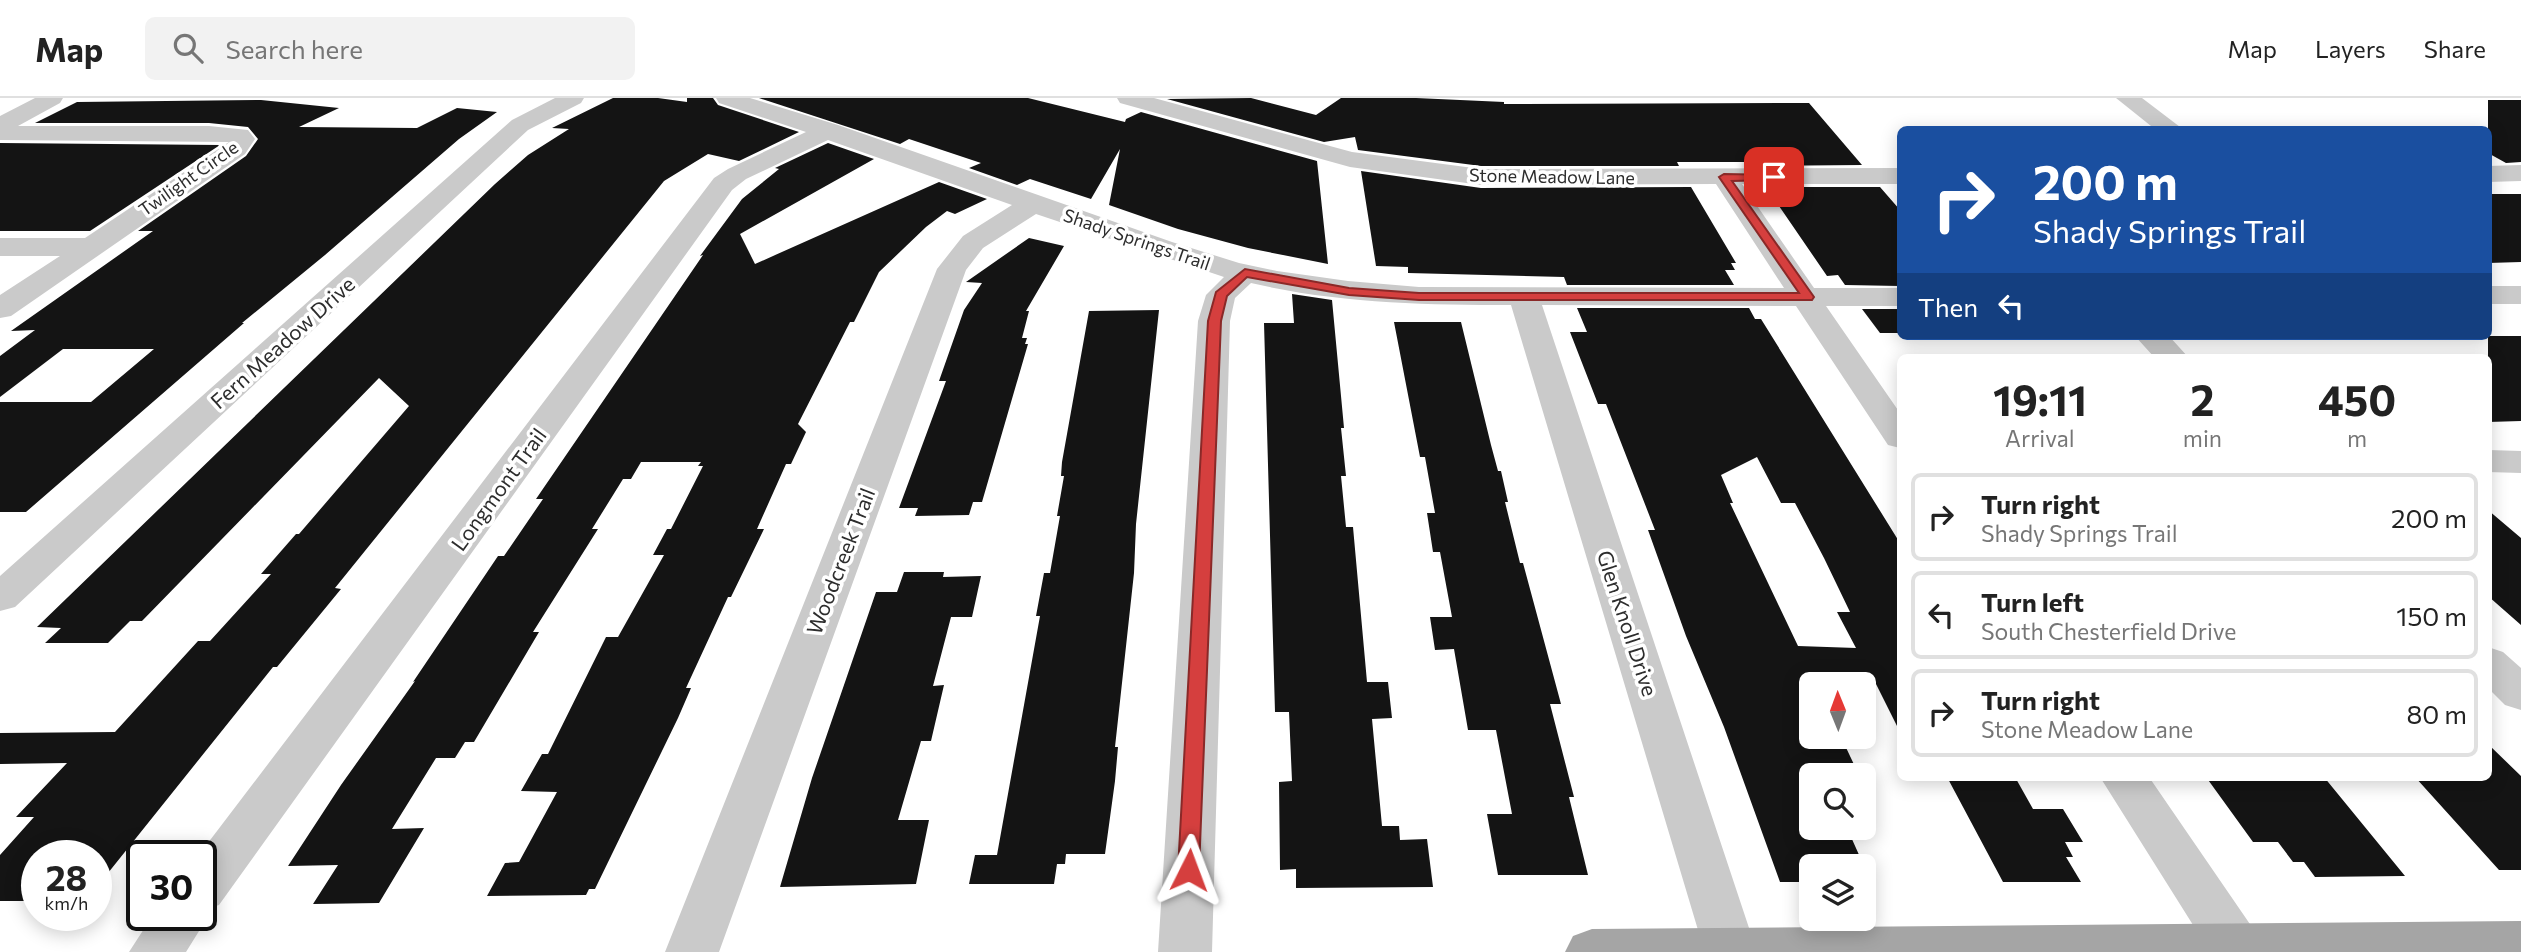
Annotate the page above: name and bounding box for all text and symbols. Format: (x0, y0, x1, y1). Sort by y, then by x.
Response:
search box (145, 17, 635, 80)
text: Map (35, 28, 103, 69)
icon: search (169, 29, 207, 67)
text: Search here (225, 33, 363, 64)
text: Map (2228, 34, 2277, 63)
text: Layers (2315, 34, 2386, 63)
text: Share (2424, 34, 2486, 63)
street label: Twilight Circle (134, 136, 242, 220)
pin (1744, 147, 1804, 207)
text: 200 m (2033, 150, 2178, 210)
icon: right (1918, 154, 2009, 245)
icon: arrive (1755, 158, 1793, 196)
street label: Stone Meadow Lane (1469, 164, 1635, 188)
street label: Shady Springs Trail (1061, 204, 1213, 274)
text: Shady Springs Trail (2033, 210, 2306, 250)
street label: Fern Meadow Drive (205, 271, 359, 413)
icon: left (1992, 287, 2030, 325)
text: Then (1918, 291, 1978, 322)
text: 19:11 (1993, 373, 2087, 425)
text: 2 (2190, 373, 2214, 425)
text: 450 (2318, 373, 2396, 425)
street label: Longmont Trail (445, 423, 551, 555)
text: Arrival (2005, 424, 2075, 452)
text: min (2183, 424, 2222, 452)
text: m (2347, 424, 2367, 452)
street label: Woodcreek Trail (801, 484, 879, 638)
text: Turn right (1981, 488, 2100, 519)
icon: right (1922, 498, 1960, 536)
text: 200 m (2391, 502, 2467, 533)
text: Shady Springs Trail (1981, 519, 2178, 547)
street label: Glen Knoll Drive (1593, 547, 1663, 699)
text: Turn left (1981, 586, 2084, 617)
icon: left (1922, 596, 1960, 634)
text: 150 m (2396, 600, 2467, 631)
text: South Chesterfield Drive (1981, 617, 2236, 645)
north arrow (1799, 672, 1876, 749)
map controls (1799, 672, 1876, 931)
text: Turn right (1981, 684, 2100, 715)
icon: right (1922, 694, 1960, 732)
text: 80 m (2407, 698, 2467, 729)
text: Stone Meadow Lane (1981, 715, 2193, 743)
button: search (1799, 763, 1876, 840)
position arrow (1152, 833, 1226, 907)
speed limit sign: 30 (126, 840, 217, 931)
button: layers (1799, 854, 1876, 931)
text: 28 (46, 855, 87, 898)
text: km/h (45, 892, 88, 914)

